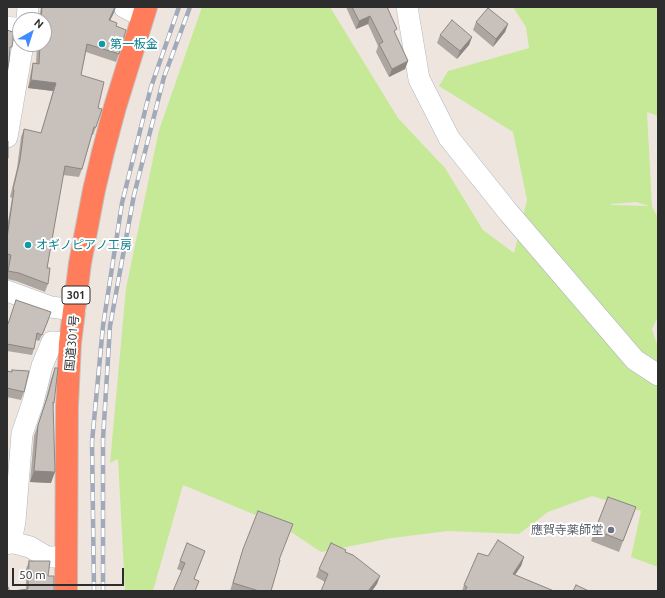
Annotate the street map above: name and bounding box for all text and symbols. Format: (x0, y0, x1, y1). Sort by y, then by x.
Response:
north arrow (12, 12, 52, 52)
text: N (32, 16, 46, 31)
place label: 第一板金 (110, 37, 158, 51)
marker: 第一板金 (97, 39, 107, 49)
place label: オギノピアノ工房 (36, 238, 132, 252)
marker: オギノピアノ工房 (23, 240, 33, 250)
road number: 301 (62, 286, 90, 304)
street label: 国道301号 (62, 314, 82, 372)
place label: 應賀寺薬師堂 (531, 523, 603, 537)
marker: 應賀寺薬師堂 (606, 525, 616, 535)
scale bar (14, 560, 126, 586)
text: 50 m (19, 568, 46, 581)

